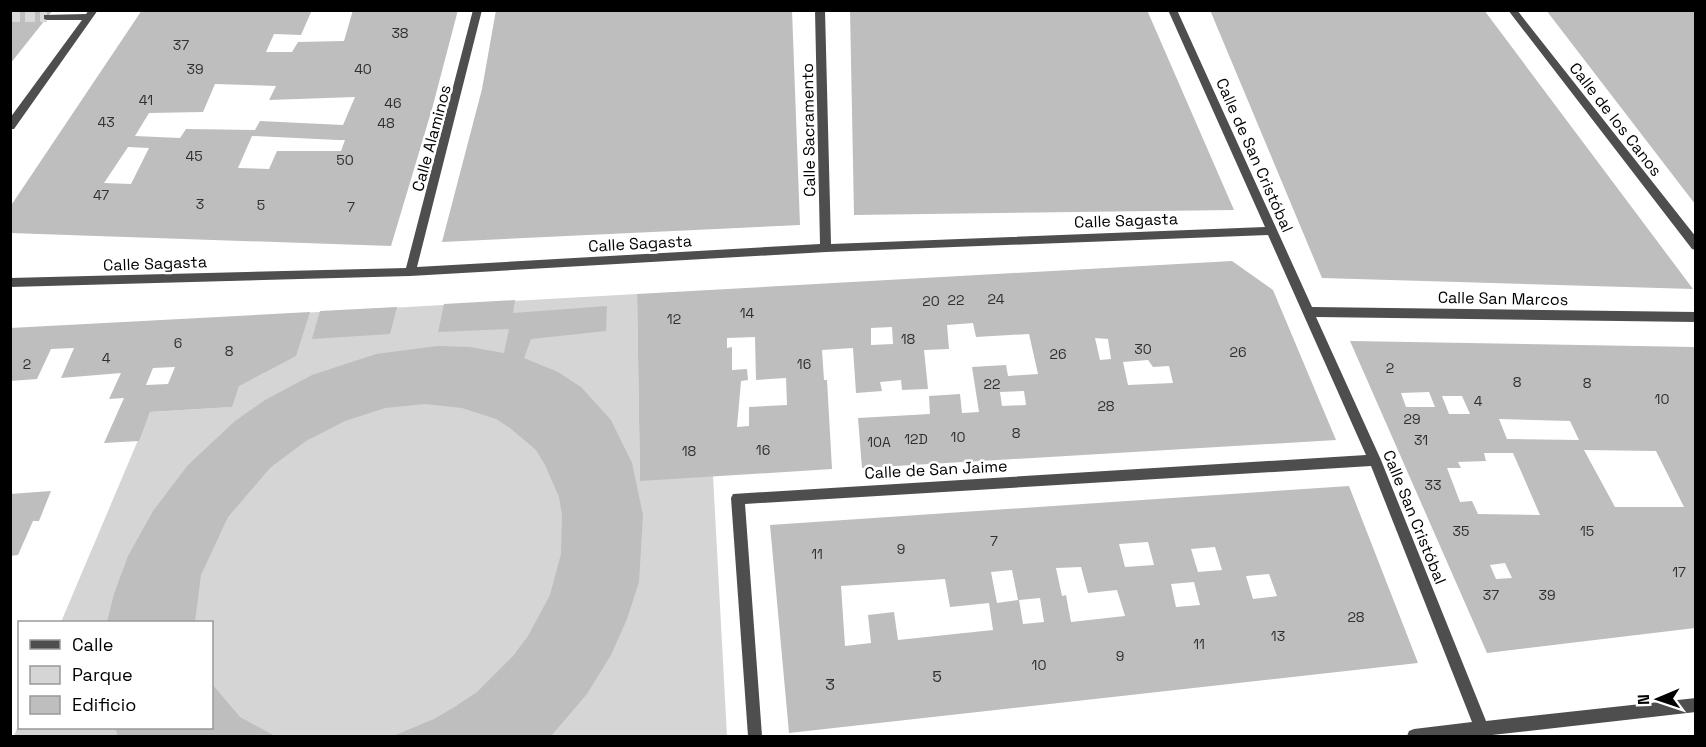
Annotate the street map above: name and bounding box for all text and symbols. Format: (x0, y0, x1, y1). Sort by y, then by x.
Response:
house number: 38 (391, 24, 409, 42)
house number: 37 (173, 36, 189, 54)
street label: Calle de los Canos (1565, 58, 1667, 180)
house number: 39 (186, 60, 204, 78)
house number: 40 (354, 60, 372, 78)
street label: Calle Sacramento (797, 63, 820, 197)
street label: Calle de San Cristóbal (1211, 75, 1298, 236)
street label: Calle Alaminos (407, 82, 456, 194)
house number: 41 (139, 91, 153, 109)
house number: 46 (384, 94, 402, 112)
house number: 43 (97, 113, 115, 131)
house number: 48 (377, 114, 395, 132)
house number: 45 (185, 147, 203, 165)
house number: 50 (336, 151, 354, 169)
house number: 47 (93, 186, 109, 204)
house number: 3 (196, 195, 204, 213)
house number: 5 (257, 196, 265, 214)
house number: 7 (347, 198, 355, 216)
street label: Calle Sagasta (1074, 208, 1178, 233)
street label: Calle Sagasta (588, 230, 692, 257)
street label: Calle Sagasta (103, 251, 207, 276)
street label: Calle San Marcos (1438, 287, 1568, 310)
house number: 24 (988, 290, 1005, 308)
house number: 22 (948, 291, 964, 309)
house number: 20 (922, 292, 940, 310)
house number: 14 (740, 304, 755, 322)
house number: 12 (667, 310, 681, 328)
house number: 18 (901, 330, 916, 348)
house number: 6 (174, 334, 182, 352)
house number: 30 (1134, 340, 1152, 358)
house number: 8 (225, 342, 234, 360)
house number: 26 (1229, 343, 1247, 361)
house number: 26 (1049, 345, 1067, 363)
house number: 4 (102, 349, 111, 367)
house number: 2 (23, 355, 31, 373)
house number: 16 (797, 355, 811, 373)
house number: 2 (1386, 359, 1394, 377)
house number: 8 (1513, 373, 1522, 391)
house number: 8 (1583, 374, 1592, 392)
house number: 22 (984, 375, 1000, 393)
house number: 10 (1655, 390, 1669, 408)
house number: 4 (1474, 392, 1483, 410)
house number: 28 (1097, 397, 1115, 415)
house number: 29 (1404, 410, 1420, 428)
house number: 8 (1012, 424, 1021, 442)
house number: 10 (951, 428, 965, 446)
house number: 12D (904, 430, 928, 448)
house number: 31 (1414, 431, 1428, 449)
house number: 10A (867, 433, 891, 451)
house number: 16 (756, 441, 770, 459)
house number: 18 (682, 442, 697, 460)
street label: Calle San Cristóbal (1378, 447, 1451, 587)
street label: Calle de San Jaime (864, 455, 1008, 484)
house number: 33 (1425, 476, 1441, 494)
house number: 35 (1453, 522, 1469, 540)
house number: 15 (1580, 522, 1594, 540)
house number: 7 (990, 532, 998, 550)
house number: 9 (897, 540, 905, 558)
house number: 11 (811, 545, 823, 563)
house number: 17 (1672, 563, 1686, 581)
house number: 37 (1483, 586, 1499, 604)
house number: 39 (1538, 586, 1556, 604)
house number: 28 (1347, 608, 1365, 626)
legend (18, 621, 213, 729)
house number: 13 (1271, 627, 1285, 645)
text: Calle (72, 633, 113, 656)
house number: 11 (1193, 635, 1205, 653)
house number: 9 (1116, 647, 1124, 665)
house number: 10 (1032, 656, 1046, 674)
text: Parque (72, 663, 133, 686)
house number: 5 (932, 666, 942, 687)
north arrow (1628, 669, 1688, 729)
house number: 3 (825, 674, 835, 695)
text: Edificio (72, 693, 136, 716)
text: N (1633, 694, 1654, 705)

